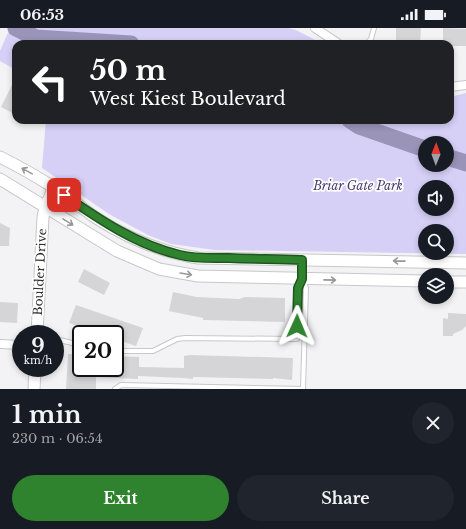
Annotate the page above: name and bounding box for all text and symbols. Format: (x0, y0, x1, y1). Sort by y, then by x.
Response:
text: 06:53 (20, 5, 64, 24)
text: 50 m (90, 53, 166, 88)
icon: left (24, 56, 76, 108)
text: West Kiest Boulevard (90, 88, 286, 110)
north arrow (418, 136, 454, 172)
map controls (418, 136, 454, 304)
one-way arrow (21, 167, 33, 175)
pin (47, 178, 81, 212)
park label: Briar Gate Park (312, 178, 403, 193)
button: sound (418, 180, 454, 216)
icon: arrive (53, 184, 75, 206)
one-way arrow (62, 219, 74, 227)
button: search (418, 224, 454, 260)
street label: Boulder Drive (30, 228, 49, 316)
one-way arrow (393, 258, 406, 265)
button: layers (418, 268, 454, 304)
one-way arrow (179, 270, 192, 278)
one-way arrow (323, 276, 336, 284)
position arrow (276, 305, 318, 347)
speed limit sign: 20 (72, 325, 124, 377)
text: 9 (31, 334, 45, 358)
text: km/h (24, 354, 52, 367)
text: 1 min (12, 400, 82, 429)
button: close (412, 402, 454, 444)
text: 230 m · 06:54 (12, 430, 102, 447)
button: Exit (12, 475, 229, 521)
button: Share (237, 475, 454, 521)

